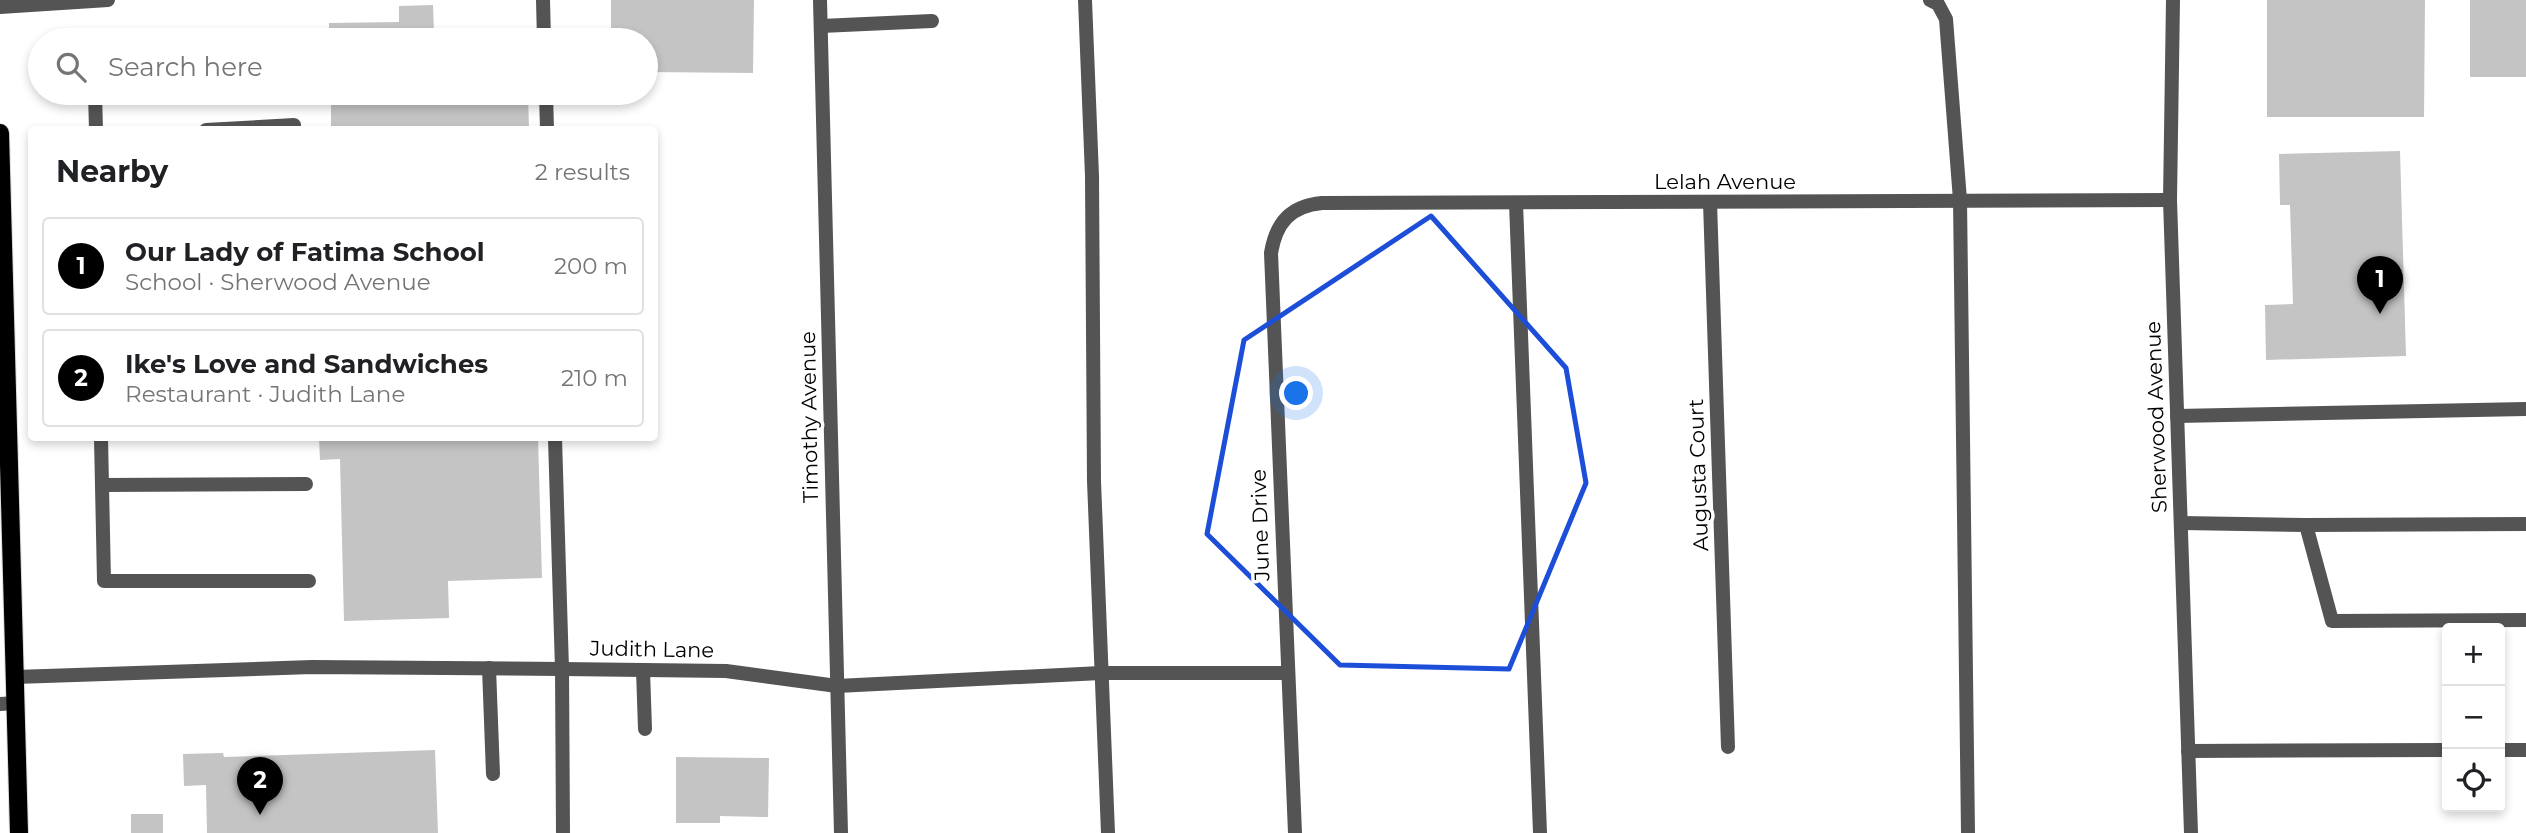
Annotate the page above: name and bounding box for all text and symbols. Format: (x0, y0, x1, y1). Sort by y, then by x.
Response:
search box (28, 28, 658, 105)
icon: search (52, 48, 90, 86)
text: Search here (108, 51, 263, 83)
text: Nearby (56, 153, 168, 190)
text: 2 results (535, 158, 630, 186)
street label: Lelah Avenue (1654, 169, 1796, 194)
text: Our Lady of Fatima School (125, 236, 485, 268)
text: 1 (76, 252, 86, 280)
text: 200 m (554, 252, 628, 280)
pin: 1 (2357, 256, 2403, 314)
text: School · Sherwood Avenue (125, 268, 431, 296)
street label: Sherwood Avenue (2140, 321, 2172, 513)
street label: Timothy Avenue (795, 331, 823, 503)
text: Ike's Love and Sandwiches (125, 348, 488, 380)
text: 2 (74, 364, 88, 392)
text: 210 m (561, 364, 628, 392)
your location (1279, 376, 1313, 410)
text: Restaurant · Judith Lane (125, 380, 405, 408)
street label: Augusta Court (1683, 398, 1713, 552)
street label: June Drive (1246, 469, 1274, 582)
map controls (2442, 623, 2505, 812)
button: + (2442, 623, 2505, 686)
street label: Judith Lane (589, 635, 714, 663)
button: − (2442, 686, 2505, 749)
button: locate (2442, 749, 2505, 812)
pin: 2 (237, 757, 283, 815)

